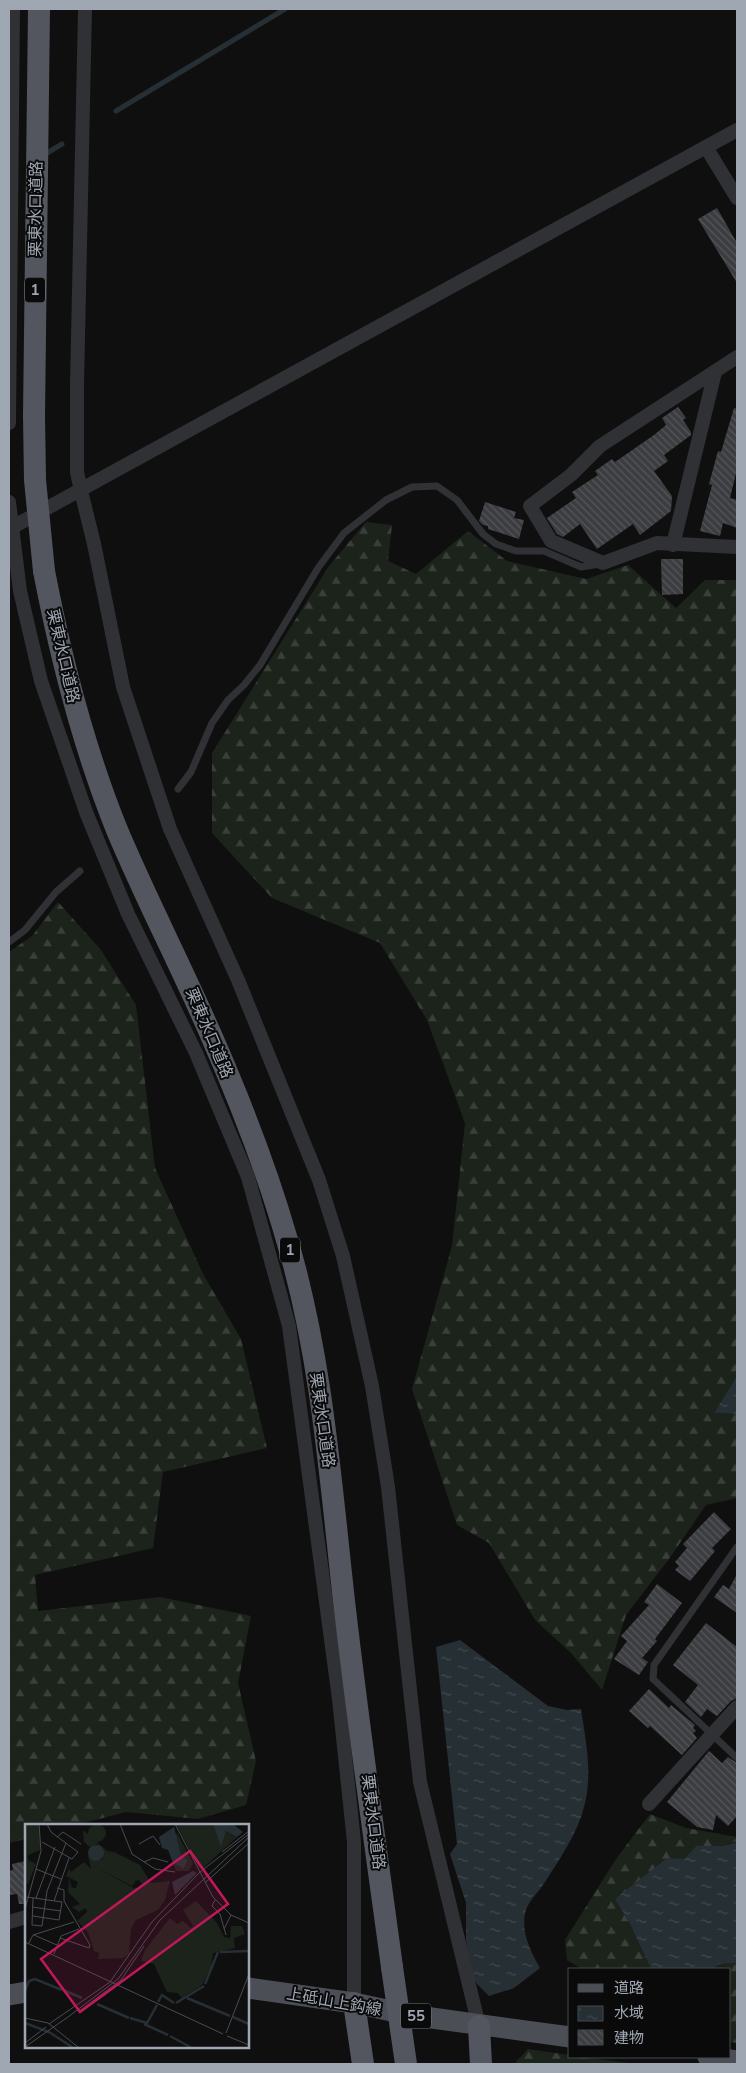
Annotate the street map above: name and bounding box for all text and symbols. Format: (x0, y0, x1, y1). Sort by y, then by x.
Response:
street label: 栗東水口道路 (24, 161, 48, 257)
road number: 1 (25, 278, 45, 302)
street label: 栗東水口道路 (41, 607, 85, 705)
street label: 栗東水口道路 (180, 985, 238, 1081)
road number: 1 (280, 1238, 300, 1262)
street label: 栗東水口道路 (304, 1371, 340, 1469)
street label: 栗東水口道路 (356, 1773, 390, 1871)
inset map (25, 1824, 249, 2048)
legend (568, 1968, 731, 2058)
text: 道路 (614, 1978, 644, 1998)
street label: 上砥山上鈎線 (285, 1983, 383, 2021)
text: 水域 (614, 2003, 644, 2023)
road number: 55 (401, 2004, 431, 2028)
text: 建物 (614, 2028, 644, 2048)

